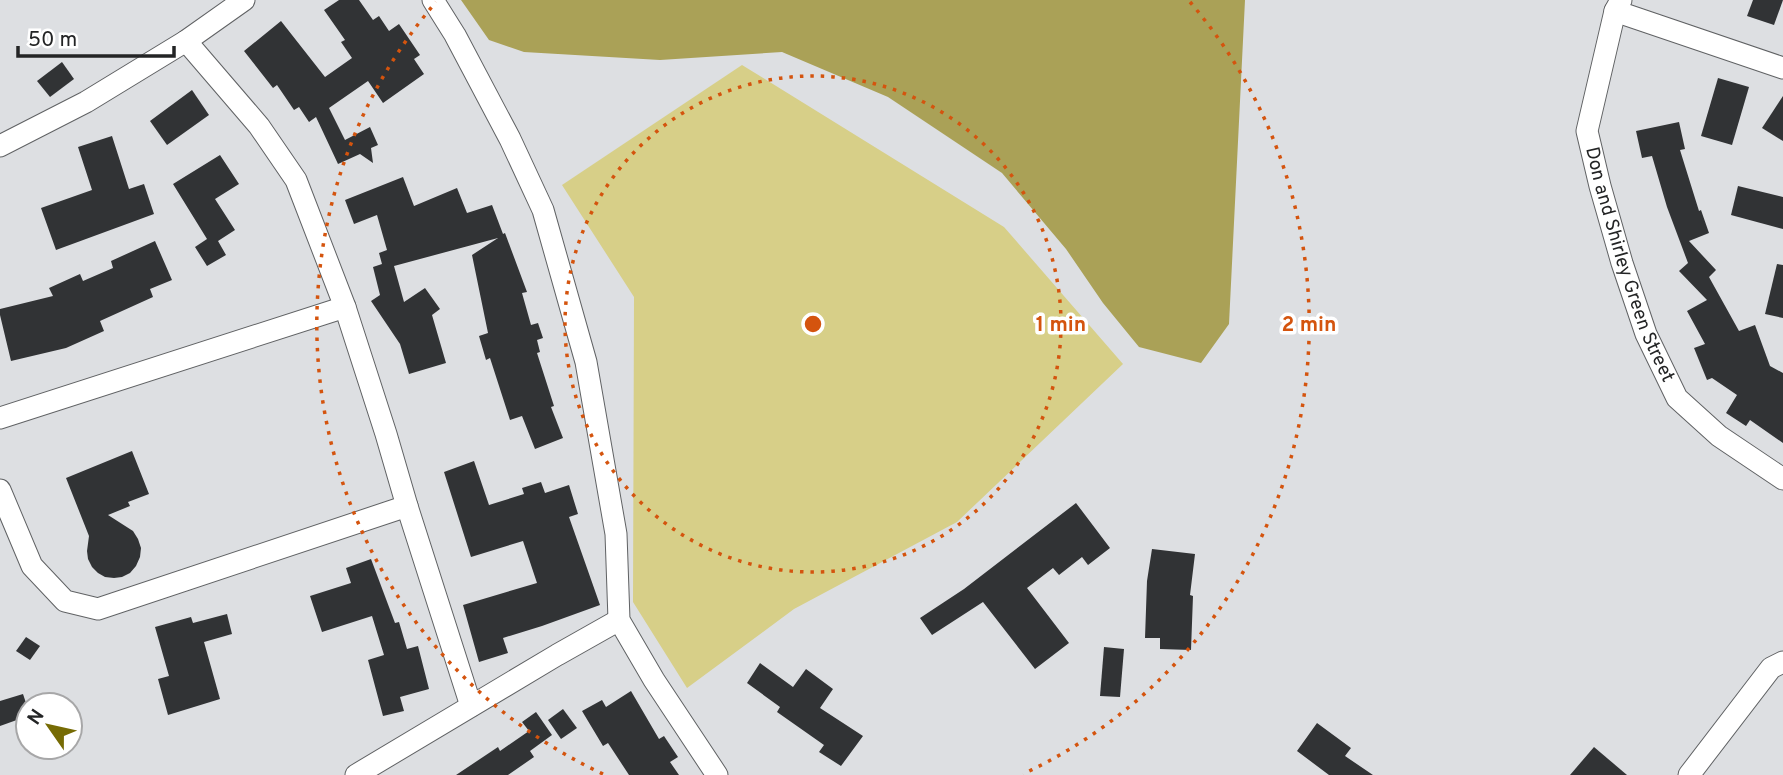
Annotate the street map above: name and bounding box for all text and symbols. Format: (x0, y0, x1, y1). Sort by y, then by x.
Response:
scale bar (18, 14, 173, 58)
text: 50 m (28, 27, 77, 54)
street label: Don and Shirley Green Street (1579, 145, 1680, 386)
centre of rings (801, 312, 825, 336)
text: 1 min (1036, 312, 1086, 339)
text: 2 min (1282, 312, 1336, 339)
north arrow (14, 691, 84, 761)
text: N (23, 705, 50, 730)

